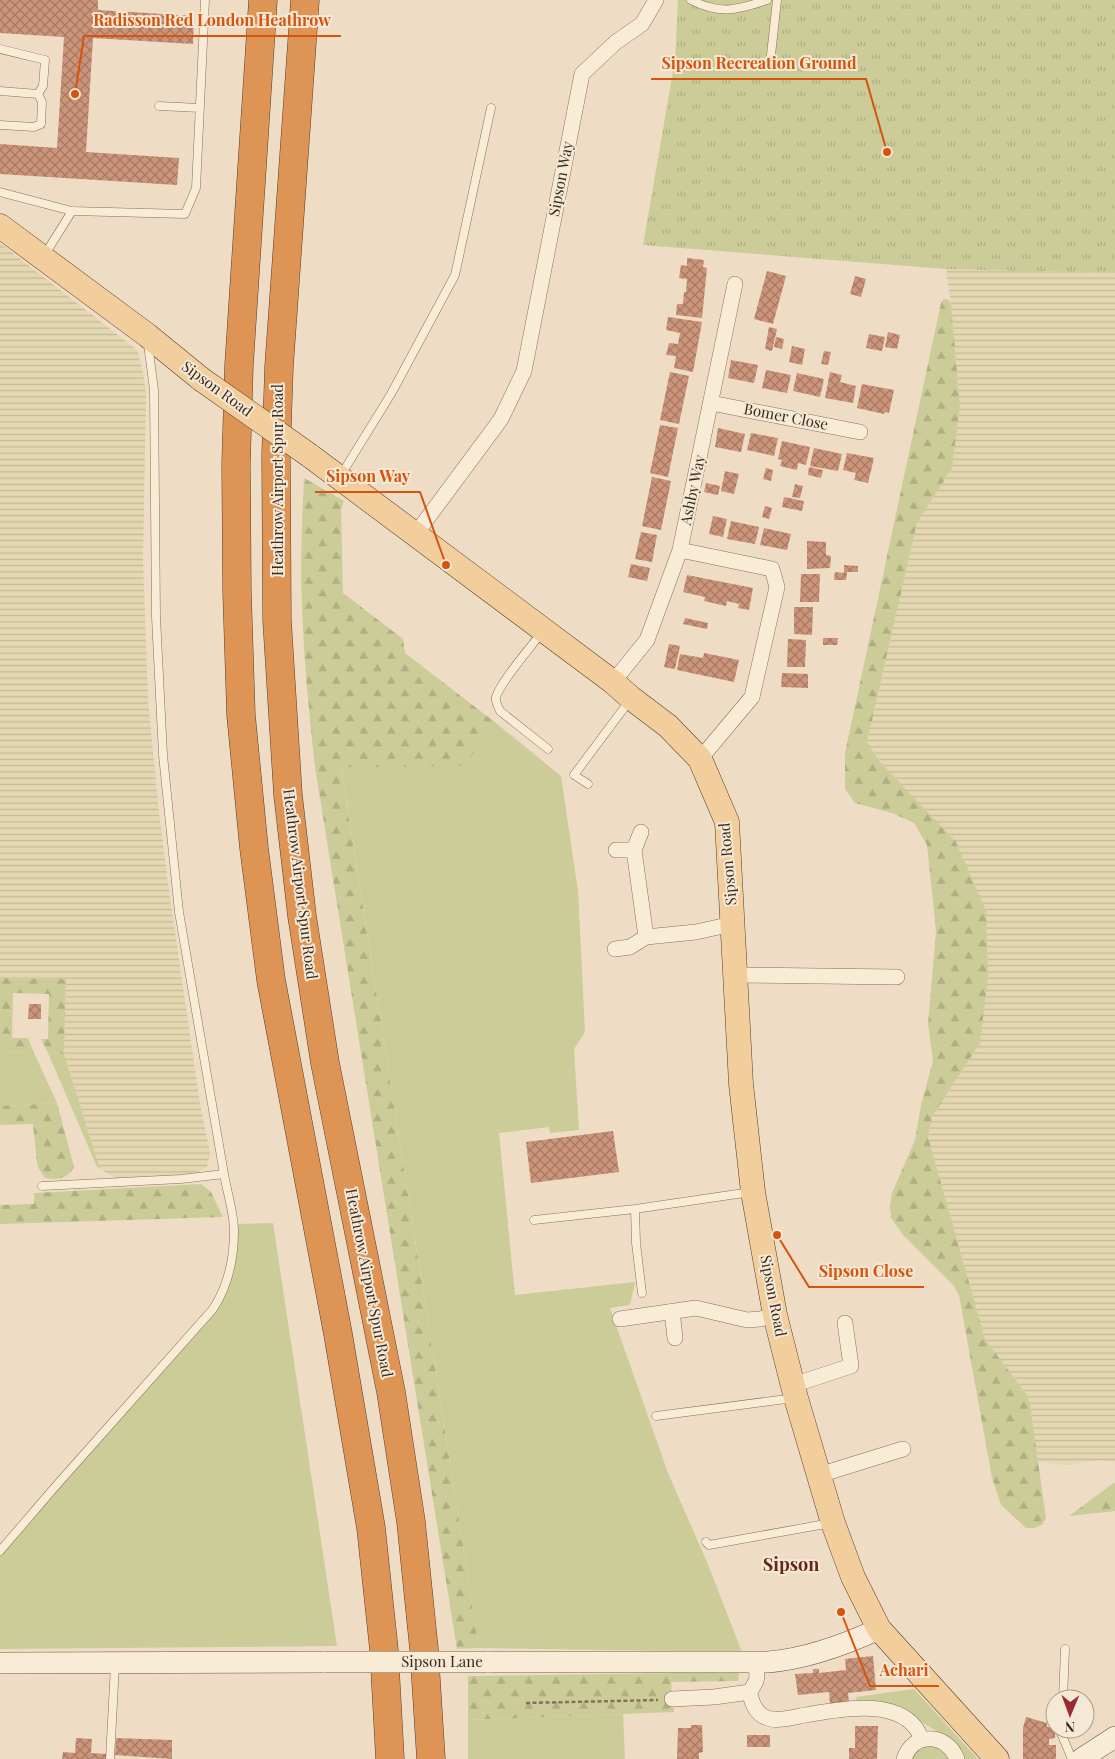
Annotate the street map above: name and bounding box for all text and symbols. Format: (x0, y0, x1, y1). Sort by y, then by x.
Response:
callout: Radisson Red London Heathrow (84, 5, 341, 36)
text: Radisson Red London Heathrow (93, 9, 331, 30)
callout: Sipson Recreation Ground (651, 48, 866, 79)
text: Sipson Recreation Ground (661, 52, 857, 73)
street label: Sipson Way (543, 139, 577, 218)
street label: Sipson Road (178, 356, 257, 421)
street label: Heathrow Airport Spur Road (267, 384, 287, 576)
street label: Bomer Close (742, 398, 830, 434)
street label: Ashby Way (675, 452, 709, 528)
callout: Sipson Way (315, 461, 420, 492)
text: Sipson Way (326, 465, 411, 486)
street label: Heathrow Airport Spur Road (279, 787, 323, 981)
street label: Sipson Road (713, 822, 741, 906)
street label: Heathrow Airport Spur Road (342, 1187, 398, 1379)
street label: Sipson Road (756, 1253, 792, 1339)
callout: Sipson Close (809, 1256, 924, 1287)
text: Sipson Close (819, 1260, 913, 1281)
district label: Sipson (763, 1552, 819, 1576)
street label: Sipson Lane (401, 1651, 483, 1671)
callout: Achari (870, 1655, 939, 1686)
text: Achari (878, 1659, 929, 1680)
north arrow (1045, 1689, 1095, 1739)
text: N (1065, 1718, 1075, 1737)

